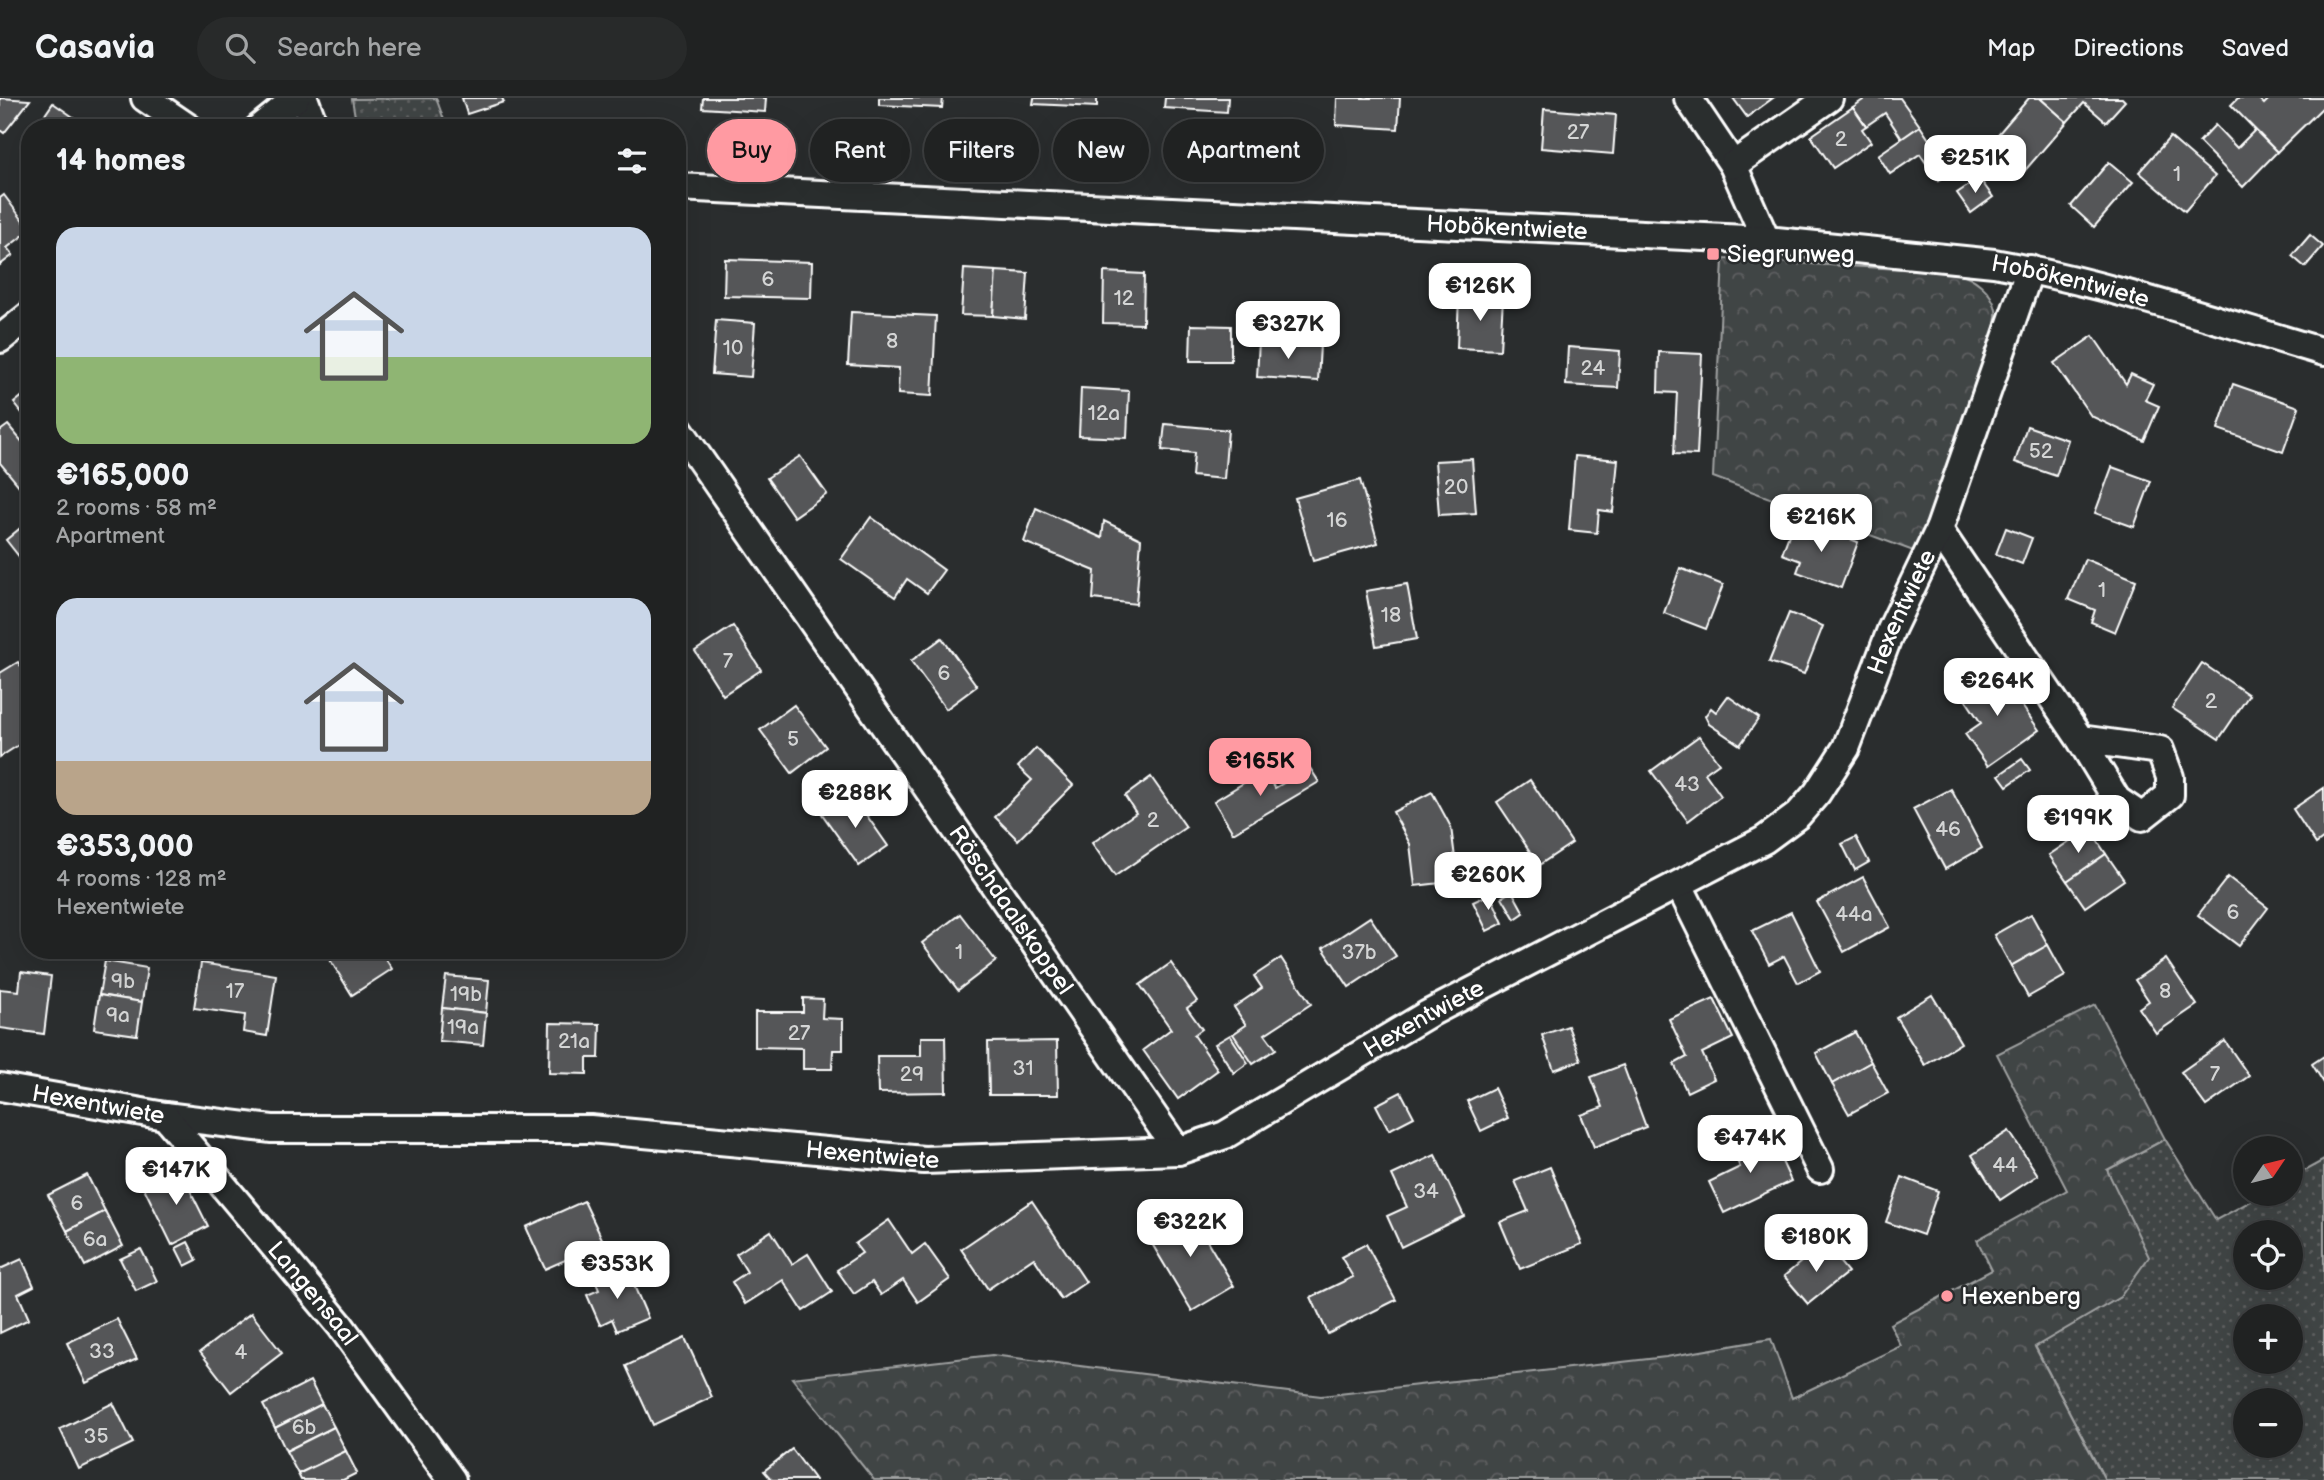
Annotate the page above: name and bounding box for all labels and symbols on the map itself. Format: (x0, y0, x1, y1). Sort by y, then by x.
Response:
house number: 27 (1567, 120, 1590, 145)
house number: 2 (1835, 127, 1848, 152)
pin: €251K (1926, 136, 2024, 195)
house number: 1 (2173, 162, 2181, 187)
street label: Hobökentwiete (1426, 209, 1588, 246)
place label: Siegrunweg (1727, 240, 1855, 269)
marker: Siegrunweg (1705, 246, 1721, 262)
street label: Hobökentwiete (1989, 249, 2153, 314)
pin: €126K (1431, 264, 1529, 323)
house number: 6 (762, 267, 775, 292)
house number: 12 (1114, 286, 1135, 311)
pin: €327K (1239, 302, 1337, 361)
house number: 8 (886, 329, 898, 354)
house number: 10 (723, 336, 743, 361)
house number: 24 (1581, 356, 1606, 381)
house number: 12a (1088, 401, 1120, 426)
house number: 52 (2029, 439, 2054, 464)
house number: 20 (1444, 475, 1468, 500)
pin: €216K (1772, 494, 1870, 554)
house number: 16 (1327, 508, 1348, 533)
street label: Hexentwiete (1861, 545, 1942, 679)
house number: 1 (2098, 578, 2106, 603)
house number: 18 (1381, 603, 1401, 628)
house number: 7 (723, 649, 734, 674)
pin: €264K (1948, 658, 2046, 718)
house number: 6 (938, 661, 951, 686)
house number: 2 (2205, 689, 2218, 714)
house number: 5 (787, 727, 799, 752)
pin: €165K (1211, 738, 1309, 798)
pin: €288K (806, 770, 904, 830)
house number: 43 (1674, 772, 1700, 797)
pin: €199K (2029, 796, 2127, 855)
house number: 2 (1147, 808, 1160, 833)
house number: 46 (1935, 817, 1961, 842)
street label: Röschdaalskoppel (942, 820, 1079, 1000)
pin: €260K (1439, 852, 1537, 912)
house number: 6 (2227, 900, 2240, 925)
house number: 44a (1835, 902, 1873, 927)
house number: 1 (955, 940, 963, 965)
house number: 37b (1341, 940, 1377, 965)
house number: 9b (111, 969, 135, 994)
street label: Hexentwiete (1358, 973, 1489, 1064)
house number: 17 (226, 979, 245, 1004)
house number: 8 (2159, 979, 2171, 1004)
house number: 19b (450, 982, 482, 1007)
house number: 9a (106, 1003, 130, 1028)
house number: 19a (447, 1015, 479, 1040)
house number: 27 (788, 1021, 811, 1046)
house number: 21a (558, 1029, 590, 1054)
house number: 31 (1012, 1056, 1034, 1081)
house number: 29 (900, 1062, 924, 1087)
house number: 7 (2210, 1062, 2221, 1087)
street label: Hexentwiete (30, 1079, 167, 1131)
pin: €474K (1701, 1116, 1799, 1175)
street label: Hexentwiete (804, 1135, 940, 1175)
north arrow (2233, 1136, 2303, 1206)
pin: €147K (127, 1148, 225, 1207)
house number: 44 (1992, 1153, 2018, 1178)
house number: 34 (1413, 1179, 1439, 1204)
house number: 6 (71, 1191, 84, 1216)
pin: €322K (1141, 1200, 1239, 1259)
pin: €180K (1767, 1214, 1865, 1274)
house number: 6a (83, 1227, 107, 1252)
street label: Langensaal (261, 1236, 364, 1351)
pin: €353K (568, 1242, 666, 1301)
place label: Hexenberg (1961, 1282, 2081, 1311)
marker: Hexenberg (1939, 1288, 1955, 1304)
house number: 33 (89, 1339, 115, 1364)
house number: 4 (235, 1340, 248, 1365)
house number: 6b (292, 1415, 317, 1440)
house number: 35 (84, 1424, 108, 1449)

